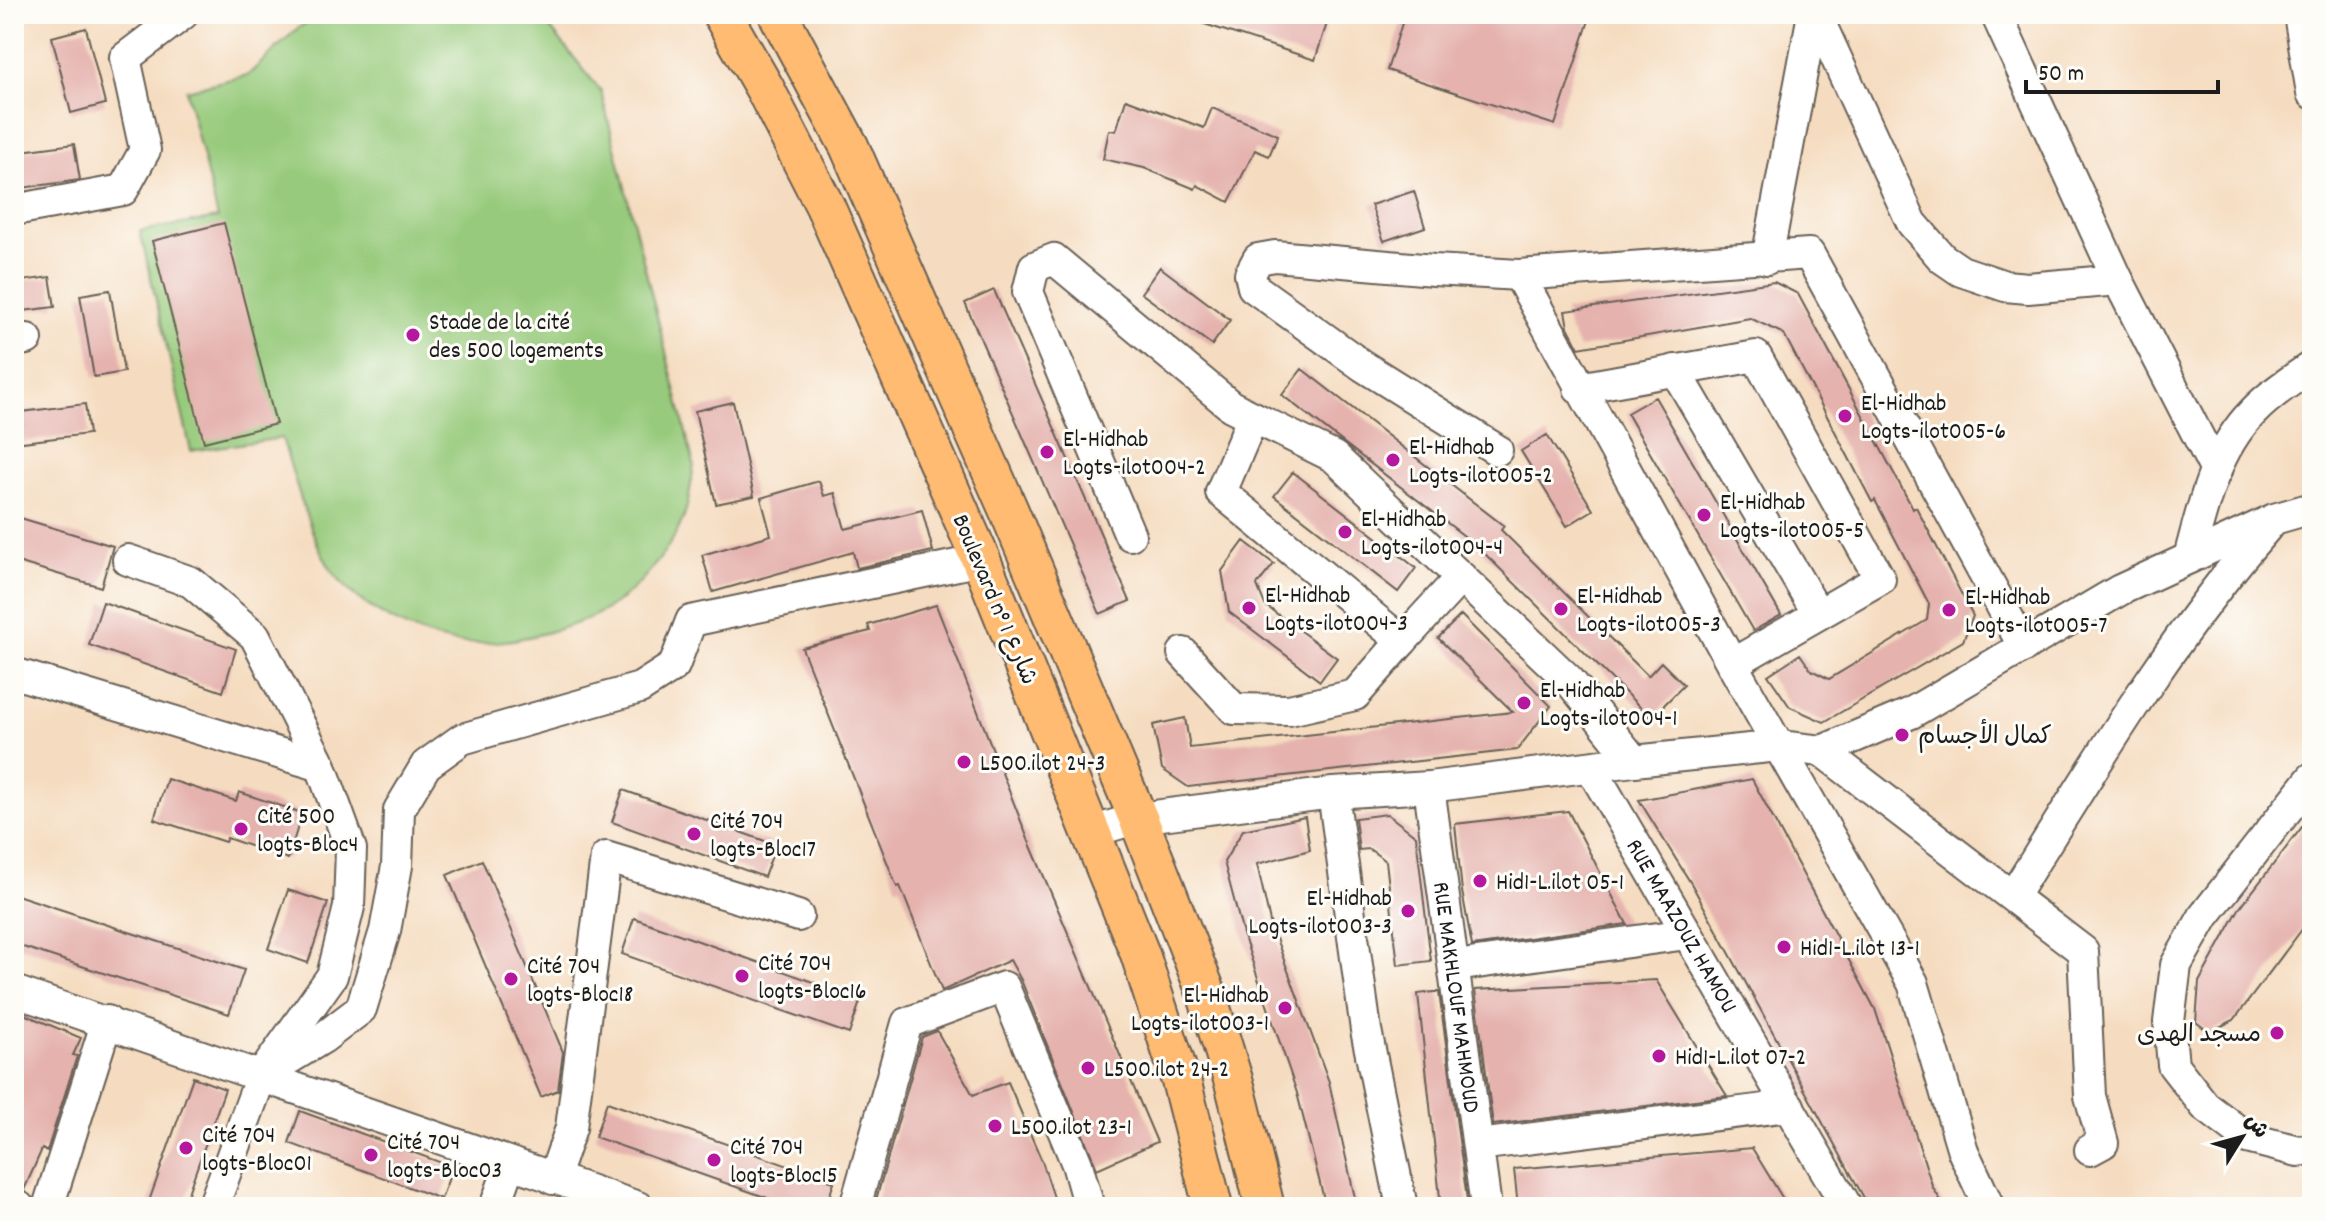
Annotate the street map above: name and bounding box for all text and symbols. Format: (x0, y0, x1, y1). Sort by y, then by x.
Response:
scale bar (2026, 44, 2218, 94)
text: 50 m (2038, 58, 2084, 92)
place label: Stade de la cité des 500 logements (429, 307, 604, 369)
marker: Stade de la cité des 500 logements (404, 326, 422, 344)
place label: El-Hidhab Logts-ilot005-6 (1861, 388, 2006, 450)
marker: El-Hidhab Logts-ilot005-6 (1836, 407, 1854, 425)
place label: El-Hidhab Logts-ilot004-2 (1063, 424, 1206, 486)
place label: El-Hidhab Logts-ilot005-2 (1409, 432, 1553, 494)
marker: El-Hidhab Logts-ilot004-2 (1038, 443, 1056, 461)
marker: El-Hidhab Logts-ilot005-2 (1384, 451, 1402, 469)
place label: El-Hidhab Logts-ilot005-5 (1720, 487, 1864, 549)
place label: El-Hidhab Logts-ilot004-4 (1361, 504, 1503, 566)
marker: El-Hidhab Logts-ilot005-5 (1695, 506, 1713, 524)
street label: Boulevard n° شارع 1 (942, 509, 1045, 691)
marker: El-Hidhab Logts-ilot004-4 (1336, 523, 1354, 541)
place label: El-Hidhab Logts-ilot004-3 (1265, 580, 1408, 642)
place label: El-Hidhab Logts-ilot005-3 (1577, 581, 1721, 643)
place label: El-Hidhab Logts-ilot005-7 (1965, 582, 2108, 644)
marker: El-Hidhab Logts-ilot004-3 (1240, 599, 1258, 617)
marker: El-Hidhab Logts-ilot005-3 (1552, 600, 1570, 618)
marker: El-Hidhab Logts-ilot005-7 (1940, 601, 1958, 619)
place label: El-Hidhab Logts-ilot004-1 (1540, 675, 1677, 737)
marker: El-Hidhab Logts-ilot004-1 (1515, 694, 1533, 712)
place label: كمال الأجسام (1918, 718, 2052, 755)
marker: كمال الأجسام (1893, 726, 1911, 744)
place label: L500.ilot 24-3 (980, 748, 1106, 782)
marker: L500.ilot 24-3 (955, 753, 973, 771)
place label: Cité 500 logts-Bloc4 (257, 801, 358, 863)
place label: Cité 704 logts-Bloc17 (710, 806, 816, 868)
marker: Cité 500 logts-Bloc4 (232, 820, 250, 838)
marker: Cité 704 logts-Bloc17 (685, 825, 703, 843)
street label: RUE MAAZOUZ HAMOU (1616, 833, 1744, 1020)
place label: Hid1-L.ilot 05-1 (1496, 867, 1624, 901)
marker: Hid1-L.ilot 05-1 (1471, 872, 1489, 890)
street label: RUE MAKHLOUF MAHMOUD (1422, 880, 1487, 1115)
place label: El-Hidhab Logts-ilot003-3 (1249, 883, 1392, 945)
marker: El-Hidhab Logts-ilot003-3 (1399, 902, 1417, 920)
place label: Hid1-L.ilot 13-1 (1800, 933, 1920, 967)
marker: Hid1-L.ilot 13-1 (1775, 938, 1793, 956)
place label: Cité 704 logts-Bloc16 (758, 948, 867, 1010)
place label: Cité 704 logts-Bloc18 (527, 951, 633, 1013)
marker: Cité 704 logts-Bloc16 (733, 967, 751, 985)
marker: Cité 704 logts-Bloc18 (502, 970, 520, 988)
place label: El-Hidhab Logts-ilot003-1 (1131, 980, 1269, 1042)
marker: El-Hidhab Logts-ilot003-1 (1276, 999, 1294, 1017)
place label: مسجد الهدى (2137, 1019, 2261, 1053)
marker: مسجد الهدى (2268, 1024, 2286, 1042)
place label: Hid1-L.ilot 07-2 (1675, 1042, 1806, 1076)
marker: Hid1-L.ilot 07-2 (1650, 1047, 1668, 1065)
place label: L500.ilot 24-2 (1104, 1054, 1229, 1088)
marker: L500.ilot 24-2 (1079, 1059, 1097, 1077)
north arrow (2202, 1097, 2282, 1177)
text: ش (2236, 1108, 2275, 1146)
place label: L500.ilot 23-1 (1011, 1112, 1132, 1146)
marker: L500.ilot 23-1 (986, 1117, 1004, 1135)
place label: Cité 704 logts-Bloc01 (202, 1120, 312, 1182)
place label: Cité 704 logts-Bloc03 (387, 1127, 502, 1189)
place label: Cité 704 logts-Bloc15 (730, 1132, 838, 1194)
marker: Cité 704 logts-Bloc01 (177, 1139, 195, 1157)
marker: Cité 704 logts-Bloc03 (362, 1146, 380, 1164)
marker: Cité 704 logts-Bloc15 (705, 1151, 723, 1169)

